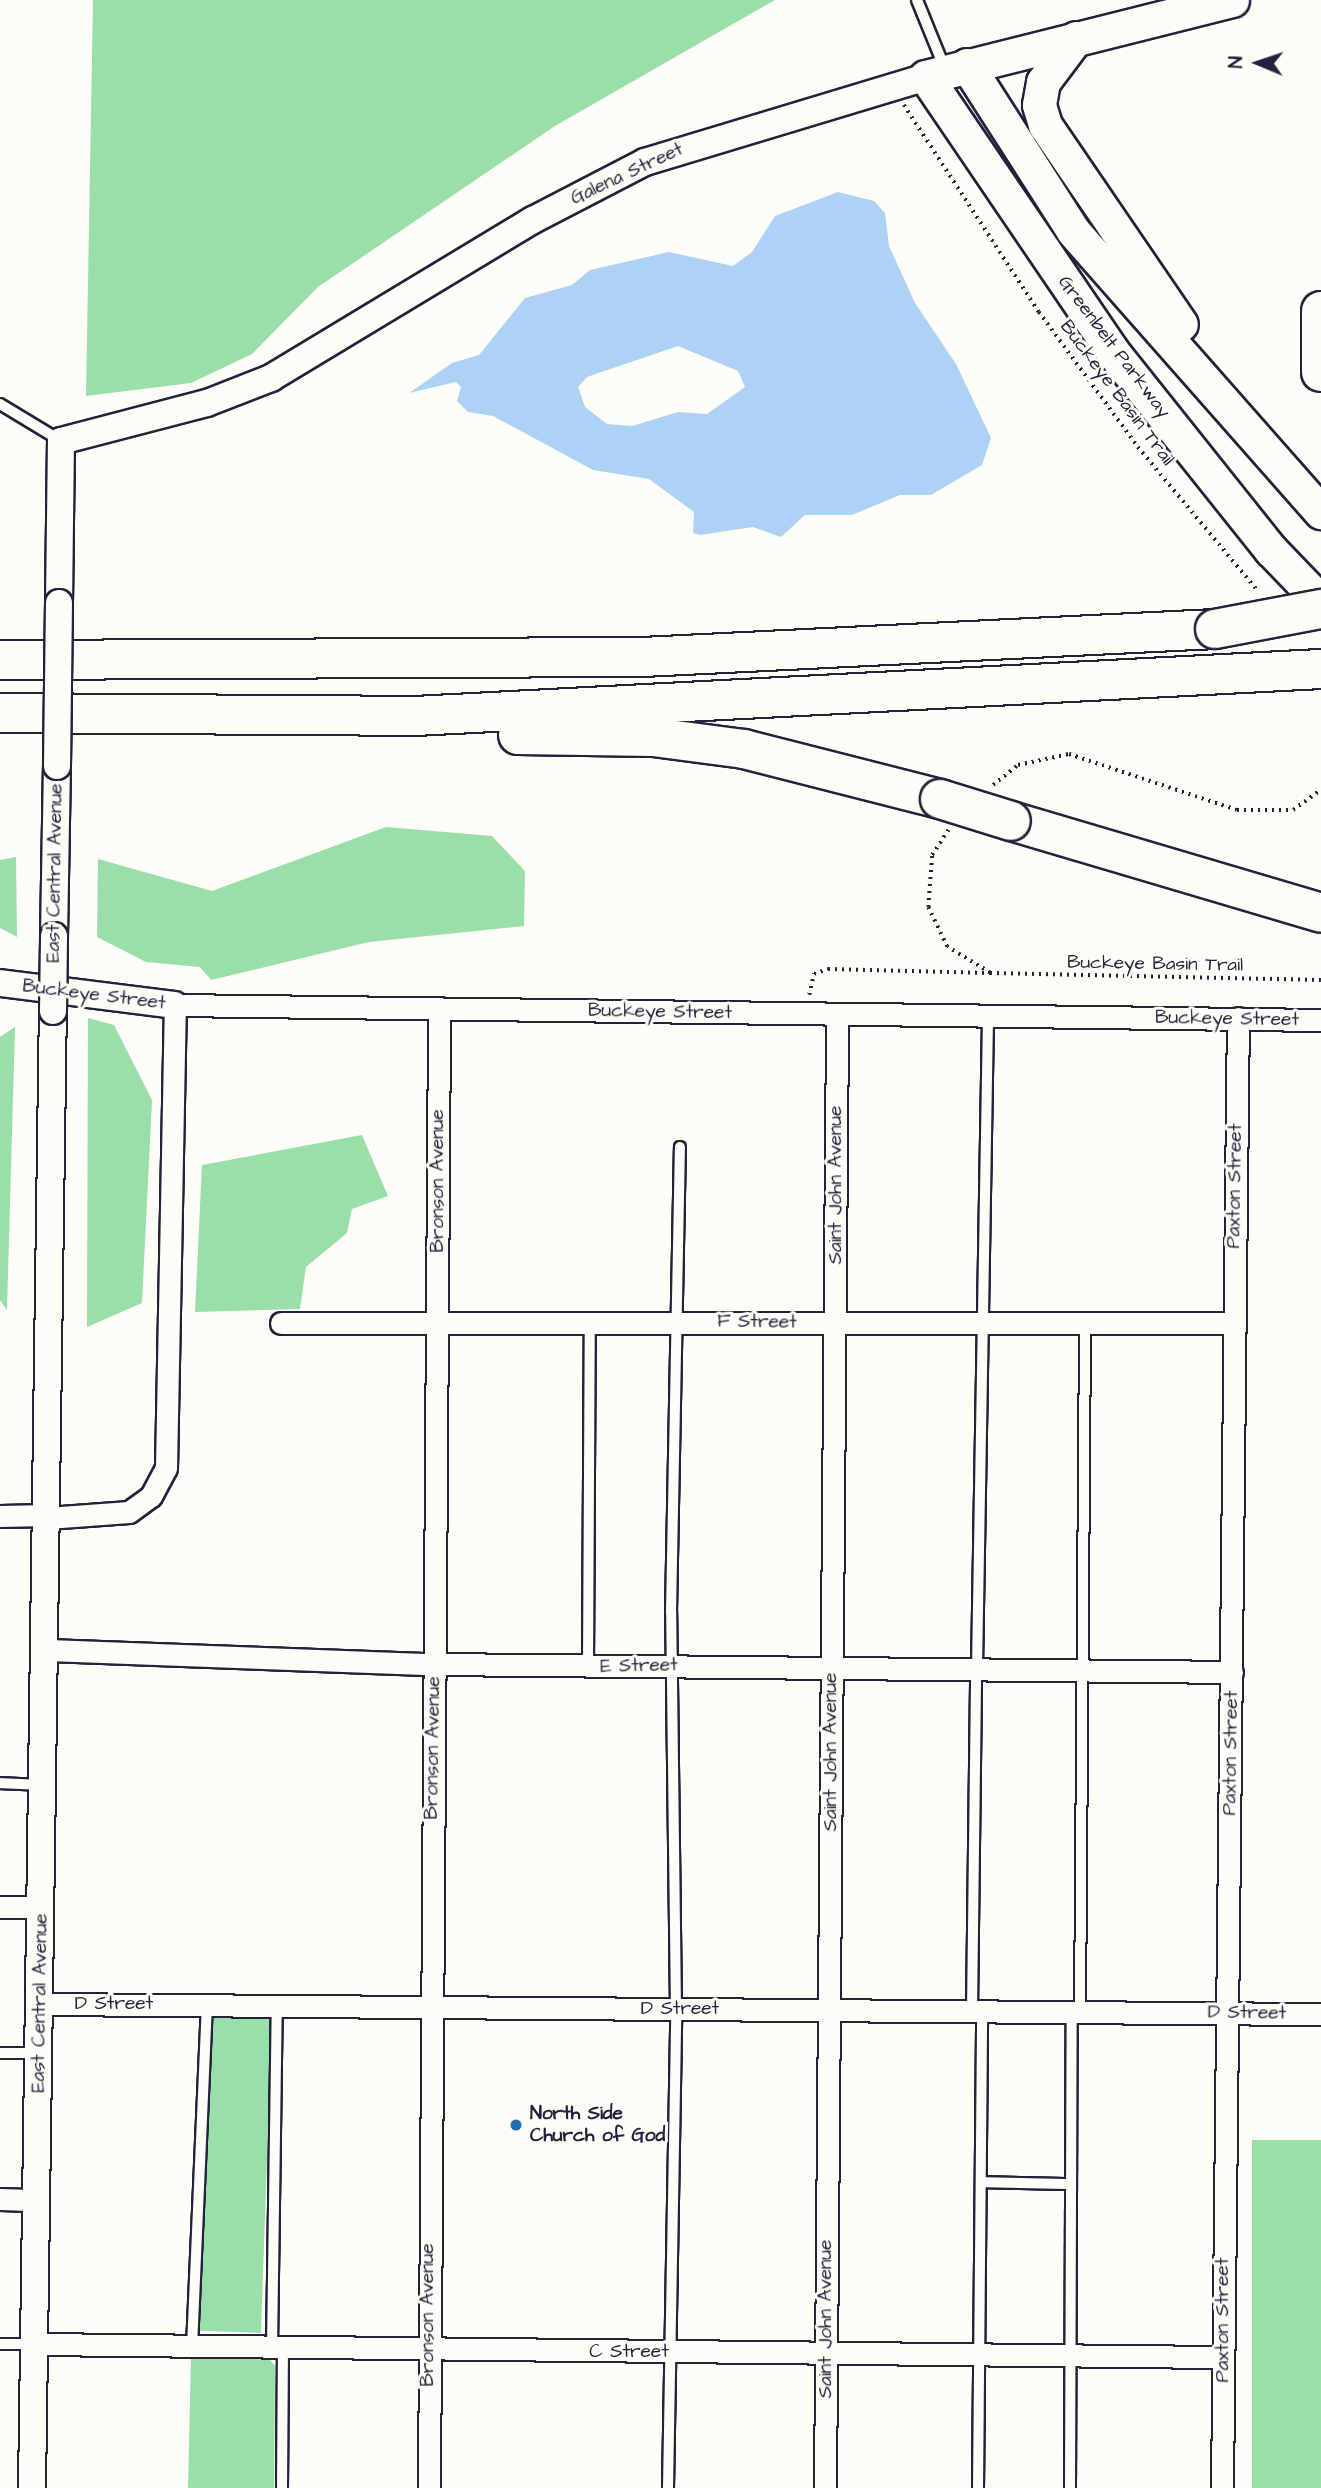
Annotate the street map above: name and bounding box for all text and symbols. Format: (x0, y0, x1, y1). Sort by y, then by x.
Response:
north arrow (1223, 28, 1293, 98)
text: N (1223, 56, 1250, 69)
street label: Galena Street (567, 138, 687, 210)
street label: Greenbelt Parkway (1053, 271, 1175, 423)
street label: Buckeye Basin Trail (1055, 316, 1179, 470)
street label: East Central Avenue (42, 783, 68, 963)
street label: Buckeye Basin Trail (1067, 951, 1243, 977)
street label: Buckeye Street (21, 975, 167, 1015)
street label: Buckeye Street (588, 999, 732, 1025)
street label: Buckeye Street (1155, 1006, 1299, 1032)
street label: Saint John Avenue (825, 1106, 847, 1264)
street label: Bronson Avenue (427, 1109, 449, 1253)
street label: Paxton Street (1223, 1123, 1247, 1249)
street label: F Street (717, 1310, 797, 1334)
street label: E Street (600, 1654, 678, 1678)
street label: Saint John Avenue (820, 1673, 842, 1831)
street label: Bronson Avenue (420, 1676, 446, 1820)
street label: Paxton Street (1219, 1690, 1243, 1816)
street label: East Central Avenue (27, 1913, 53, 2093)
street label: D Street (75, 1993, 153, 2015)
street label: D Street (641, 1998, 719, 2020)
street label: D Street (1208, 2001, 1286, 2025)
place label: North Side Church of God (530, 2103, 665, 2147)
marker: North Side Church of God (508, 2117, 524, 2133)
street label: Saint John Avenue (815, 2240, 837, 2398)
street label: Bronson Avenue (417, 2243, 439, 2387)
street label: Paxton Street (1212, 2258, 1234, 2382)
street label: C Street (589, 2341, 669, 2363)

